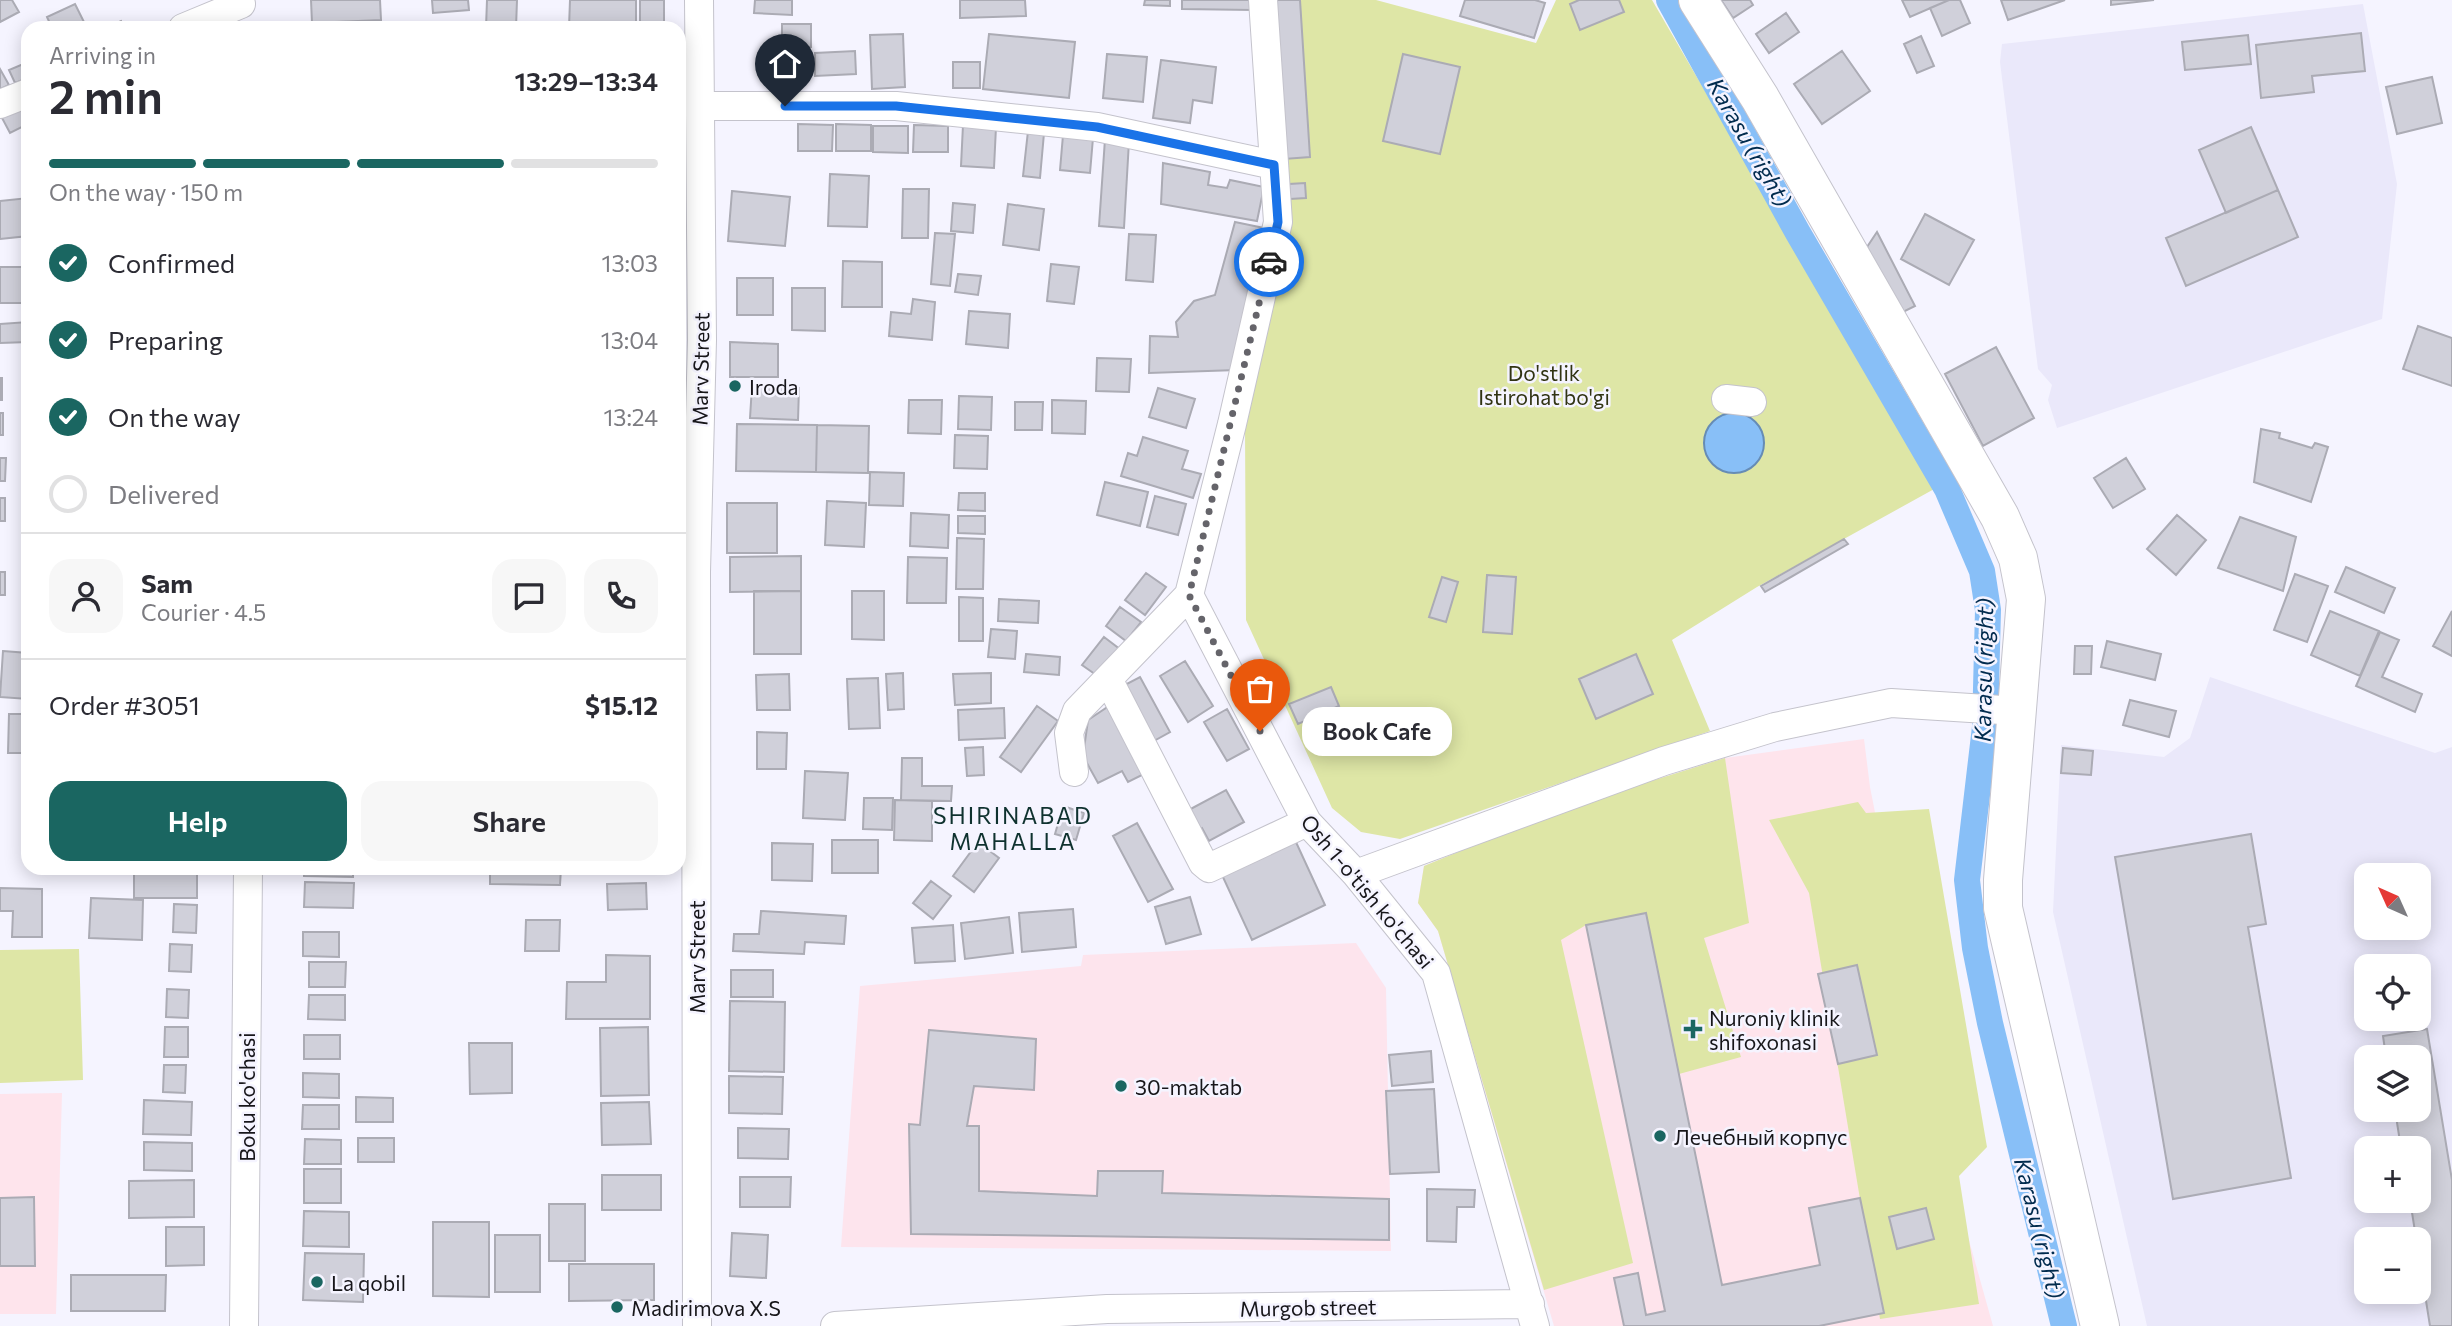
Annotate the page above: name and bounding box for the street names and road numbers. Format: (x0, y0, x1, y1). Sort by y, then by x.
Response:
street label: Marv Street (687, 312, 713, 426)
street label: Osh 1-o'tish ko'chasi (1296, 809, 1440, 973)
street label: Marv Street (684, 900, 709, 1014)
street label: Boku ko'chasi (234, 1032, 259, 1162)
street label: Murgob street (1239, 1293, 1377, 1321)

